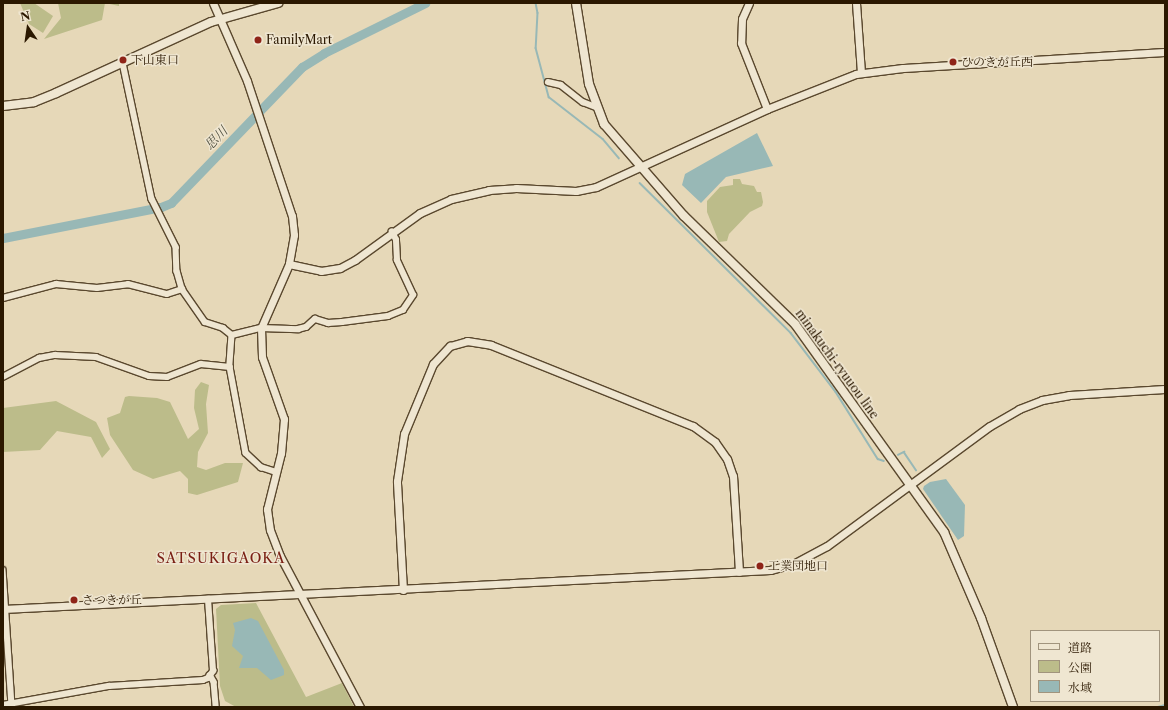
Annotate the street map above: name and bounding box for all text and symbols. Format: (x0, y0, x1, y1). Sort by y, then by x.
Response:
north arrow (8, 8, 48, 48)
text: N (19, 8, 32, 24)
place label: FamilyMart (266, 33, 332, 47)
marker: FamilyMart (253, 35, 263, 45)
place label: 下山東口 (131, 53, 179, 67)
marker: 下山東口 (118, 55, 128, 65)
place label: ひのきが丘西 (961, 55, 1033, 69)
marker: ひのきが丘西 (948, 57, 958, 67)
water label: 思川 (201, 123, 231, 153)
street label: minakuchi-ryuuou line (792, 306, 882, 422)
district label: SATSUKIGAOKA (157, 550, 285, 566)
place label: 工業団地口 (768, 559, 828, 573)
marker: 工業団地口 (755, 561, 765, 571)
place label: さつきが丘 (82, 593, 142, 607)
marker: さつきが丘 (69, 595, 79, 605)
legend (1030, 630, 1160, 702)
text: 道路 (1068, 640, 1092, 655)
text: 公園 (1068, 660, 1092, 675)
text: 水域 (1068, 680, 1092, 695)

